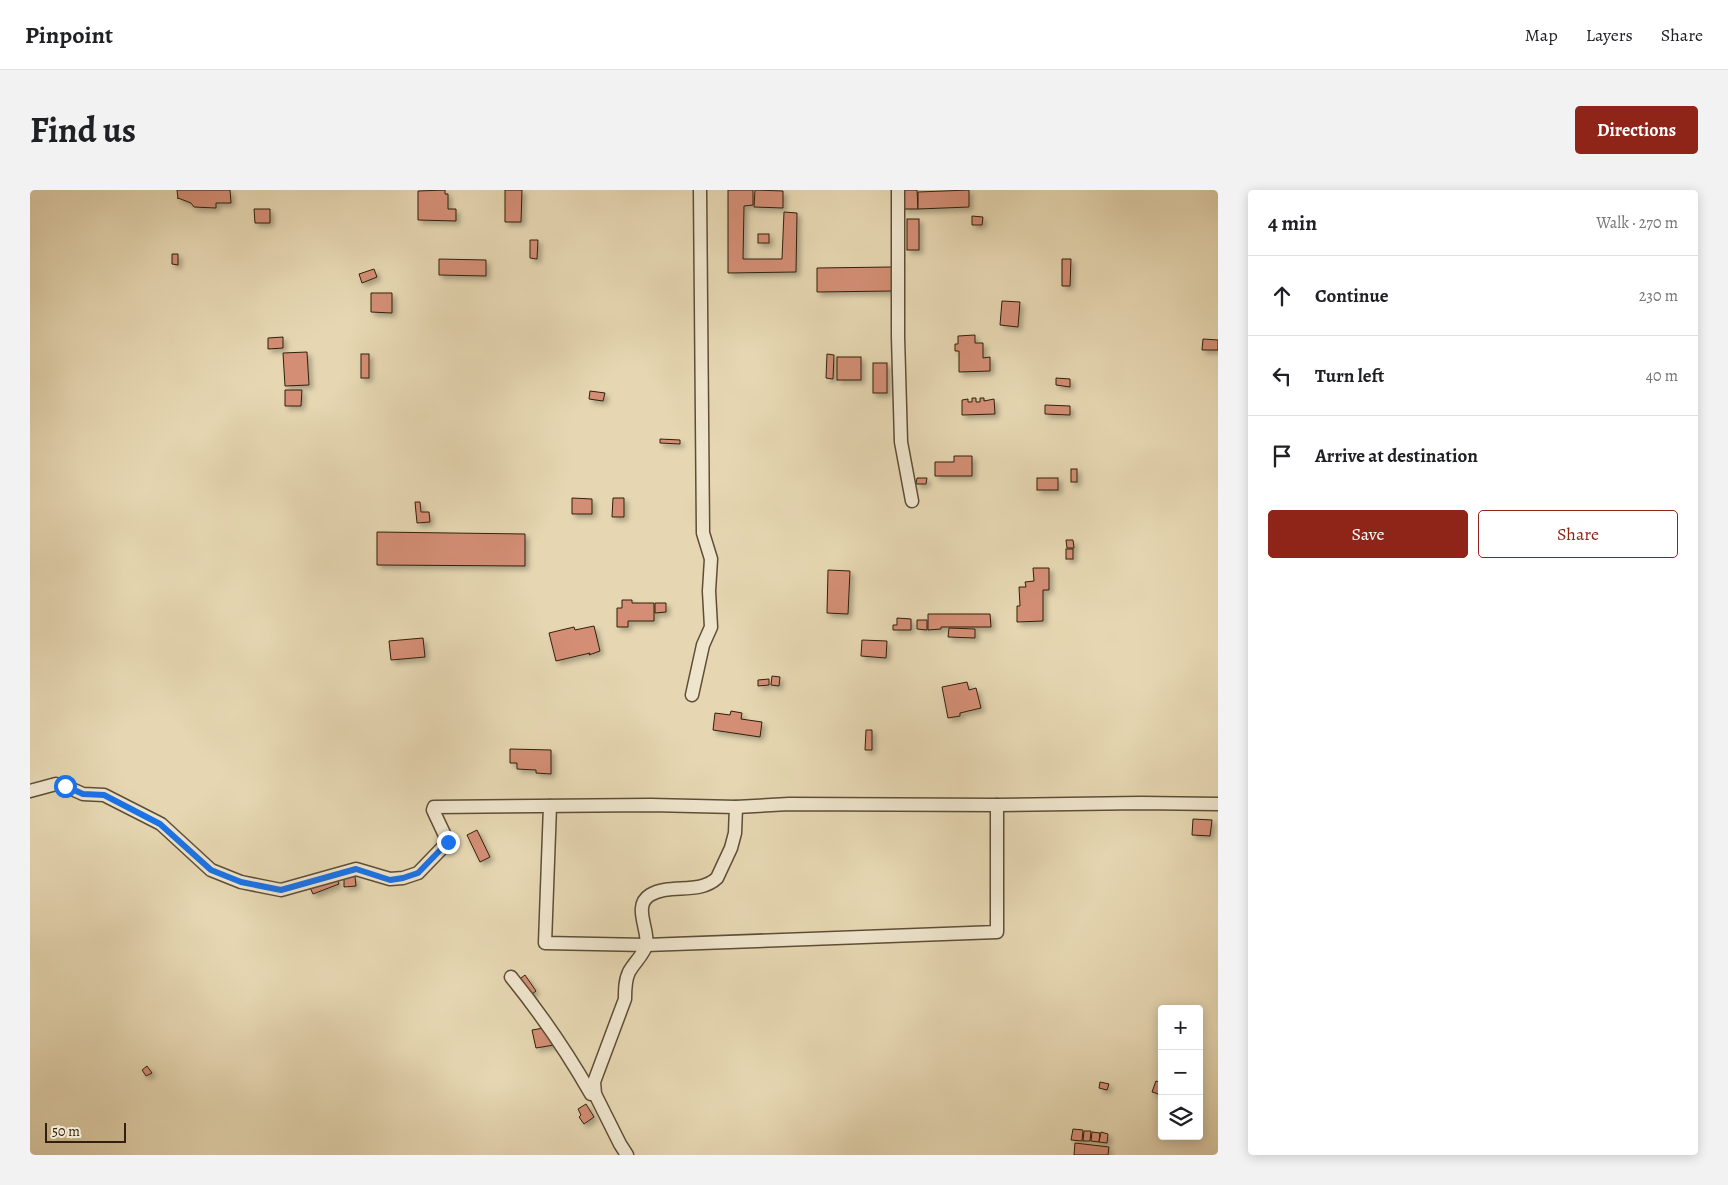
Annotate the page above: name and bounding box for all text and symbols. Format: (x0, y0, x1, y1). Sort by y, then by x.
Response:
text: Pinpoint (25, 19, 113, 51)
text: Map (1525, 23, 1558, 47)
text: Layers (1586, 23, 1633, 47)
text: Share (1661, 23, 1703, 47)
text: Find us (30, 106, 136, 154)
button: Directions (1575, 106, 1698, 154)
text: 4 min (1268, 209, 1317, 237)
text: Walk · 270 m (1596, 212, 1678, 234)
icon: ahead (1268, 282, 1296, 310)
text: Continue (1315, 283, 1389, 309)
text: 230 m (1639, 285, 1678, 307)
icon: left (1268, 362, 1296, 390)
text: Turn left (1315, 363, 1384, 389)
text: 40 m (1646, 365, 1678, 387)
icon: arrive (1268, 442, 1296, 470)
text: Arrive at destination (1315, 443, 1478, 469)
button: Save (1268, 510, 1468, 558)
button: Share (1478, 510, 1678, 558)
route start (54, 775, 77, 798)
route end (437, 831, 460, 854)
map controls (1158, 1005, 1203, 1140)
button: + (1158, 1005, 1203, 1050)
button: − (1158, 1050, 1203, 1095)
button: layers (1158, 1095, 1203, 1140)
scale bar (45, 1120, 126, 1143)
text: 50 m (52, 1122, 80, 1141)

